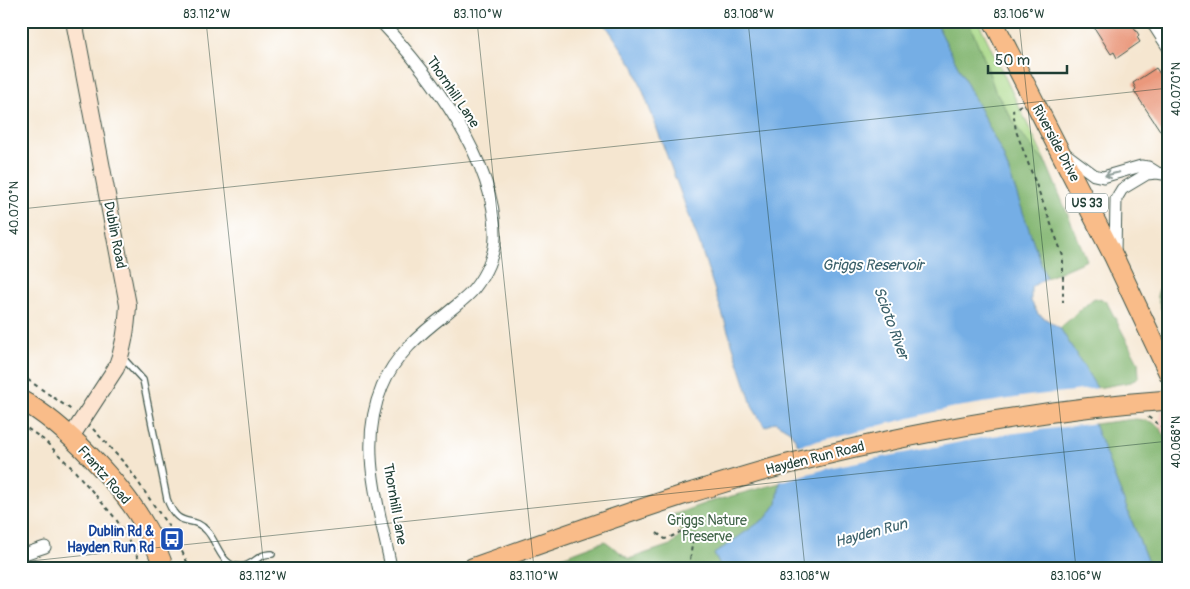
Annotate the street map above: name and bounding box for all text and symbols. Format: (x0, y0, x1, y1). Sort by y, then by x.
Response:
text: 83.112°W (184, 7, 230, 22)
text: 83.110°W (454, 7, 502, 22)
text: 83.108°W (724, 7, 774, 22)
text: 83.106°W (994, 7, 1044, 22)
scale bar (988, 42, 1066, 74)
text: 50 m (995, 51, 1030, 70)
street label: Thornhill Lane (423, 53, 483, 131)
text: 40.070°N (1169, 62, 1184, 116)
street label: Riverside Drive (1029, 102, 1083, 185)
one-way arrow (1104, 170, 1120, 180)
text: 40.070°N (7, 181, 22, 235)
road number: US 33 (1066, 194, 1108, 212)
street label: Dublin Road (100, 200, 130, 270)
water label: Griggs Reservoir (822, 256, 925, 275)
water label: Scioto River (869, 284, 913, 363)
text: 40.068°N (1169, 416, 1184, 468)
street label: Hayden Run Road (764, 437, 866, 478)
street label: Frantz Road (74, 442, 134, 508)
street label: Thornhill Lane (379, 462, 411, 546)
park label: Griggs Nature Preserve (667, 512, 747, 545)
water label: Hayden Run (833, 514, 911, 552)
place label: Dublin Rd & Hayden Run Rd (67, 523, 154, 556)
bus stop icon: Dublin Rd & Hayden Run Rd (159, 526, 185, 552)
text: 83.112°W (240, 569, 286, 584)
text: 83.110°W (510, 569, 558, 584)
text: 83.108°W (780, 569, 830, 584)
text: 83.106°W (1051, 569, 1101, 584)

